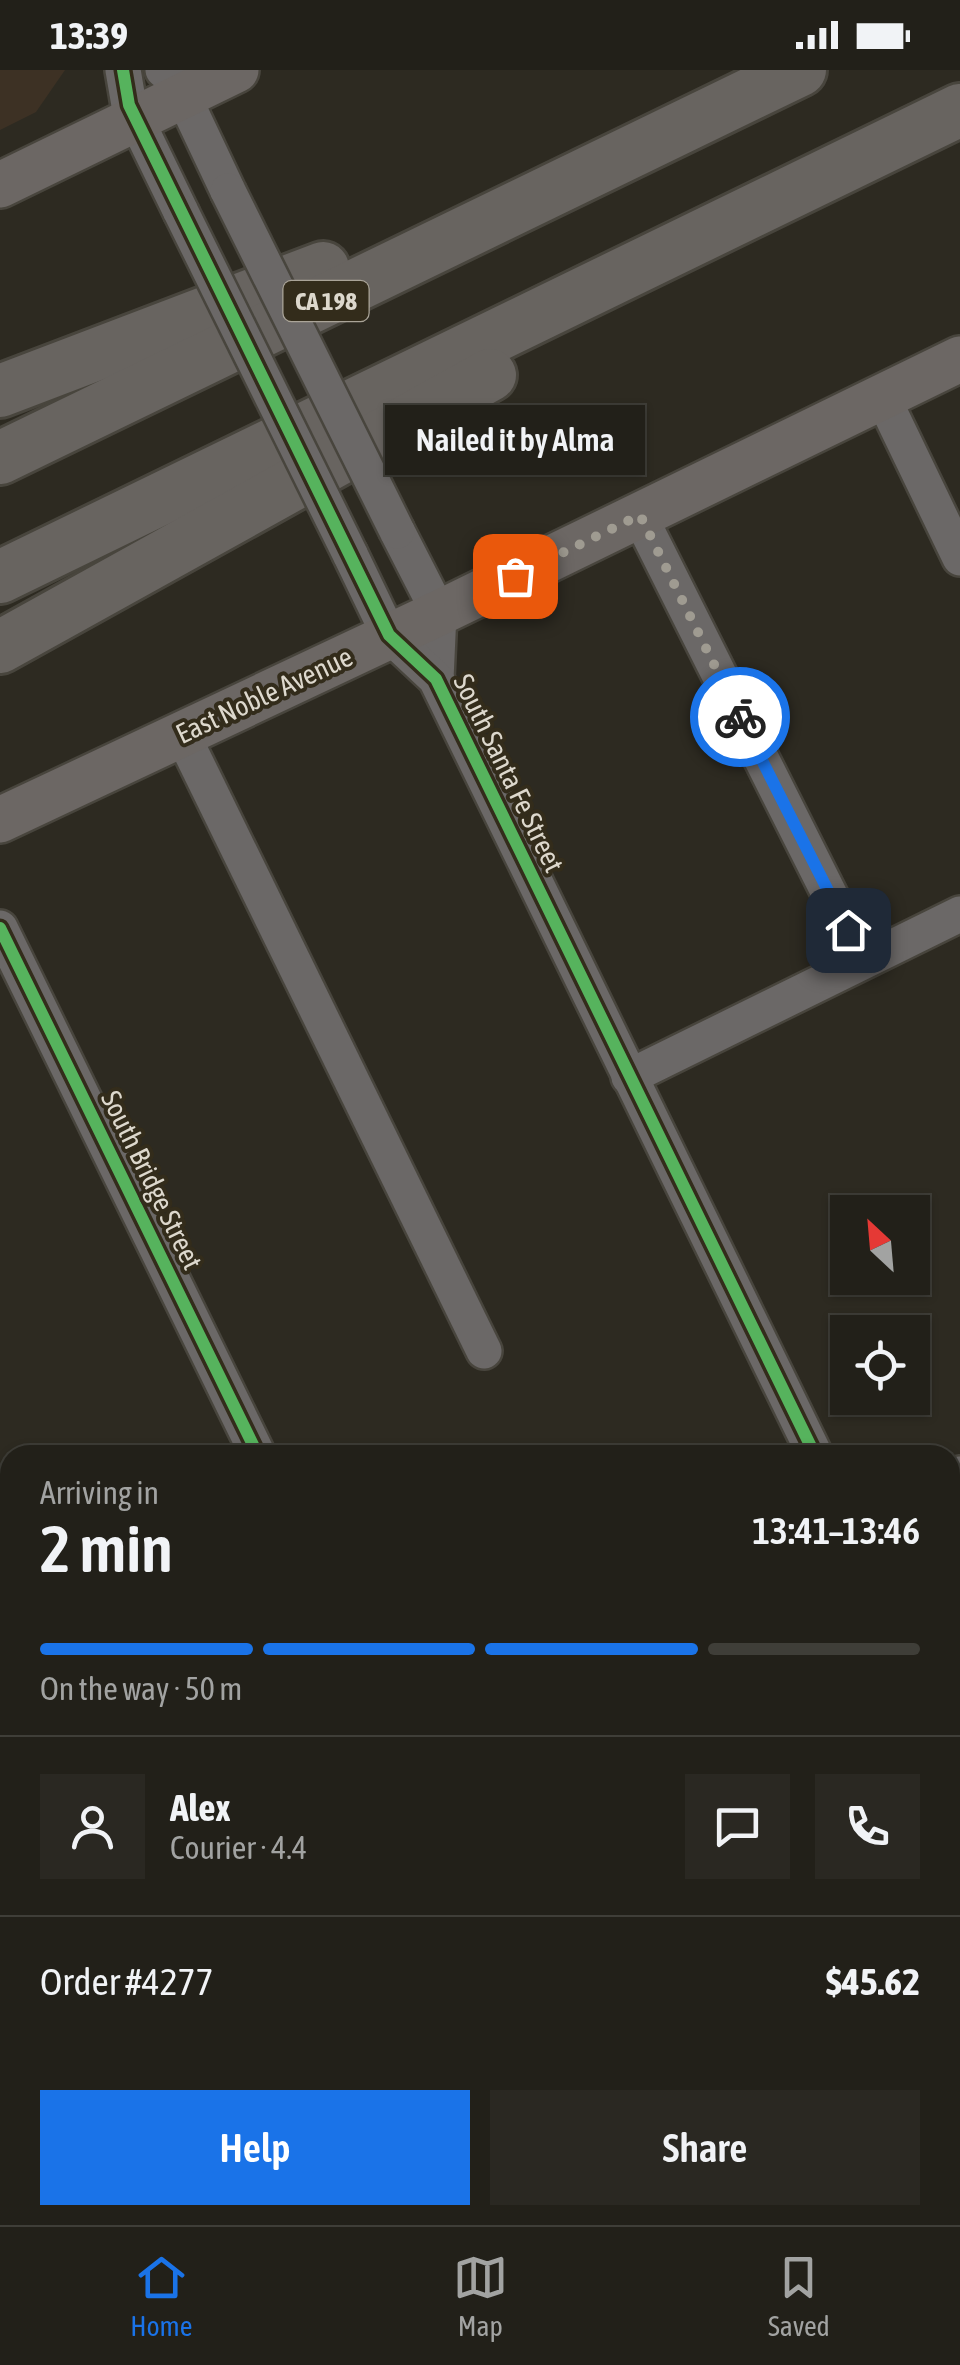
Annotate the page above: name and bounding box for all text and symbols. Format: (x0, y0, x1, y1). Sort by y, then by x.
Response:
text: 13:39 (50, 14, 128, 57)
road number: CA 198 (284, 281, 368, 321)
callout: Nailed it by Alma (385, 406, 645, 476)
text: Nailed it by Alma (416, 421, 614, 458)
pin (473, 534, 558, 619)
icon: bag (488, 549, 543, 604)
street label: East Noble Avenue (171, 640, 357, 750)
courier (690, 667, 790, 767)
street label: South Santa Fe Street (447, 669, 571, 877)
icon: bike (713, 690, 768, 745)
pin (806, 888, 891, 973)
icon: home (821, 903, 876, 958)
street label: South Bridge Street (95, 1086, 209, 1274)
north arrow (830, 1195, 930, 1295)
map controls (830, 1195, 930, 1415)
button: locate (830, 1315, 930, 1415)
text: Arriving in (40, 1474, 159, 1511)
text: 13:41–13:46 (752, 1509, 920, 1552)
text: 2 min (40, 1511, 173, 1586)
text: On the way · 50 m (40, 1670, 242, 1707)
button: person (40, 1774, 145, 1879)
button: chat (685, 1774, 790, 1879)
button: phone (815, 1774, 920, 1879)
text: Alex (170, 1786, 231, 1829)
text: Courier · 4.4 (170, 1829, 307, 1866)
text: Order #4277 (40, 1960, 213, 2003)
text: $45.62 (826, 1960, 920, 2003)
button: Help (40, 2090, 470, 2205)
button: Share (490, 2090, 920, 2205)
tab: Home (130, 2250, 192, 2342)
tab: Map (453, 2250, 508, 2342)
tab: Saved (768, 2250, 830, 2342)

